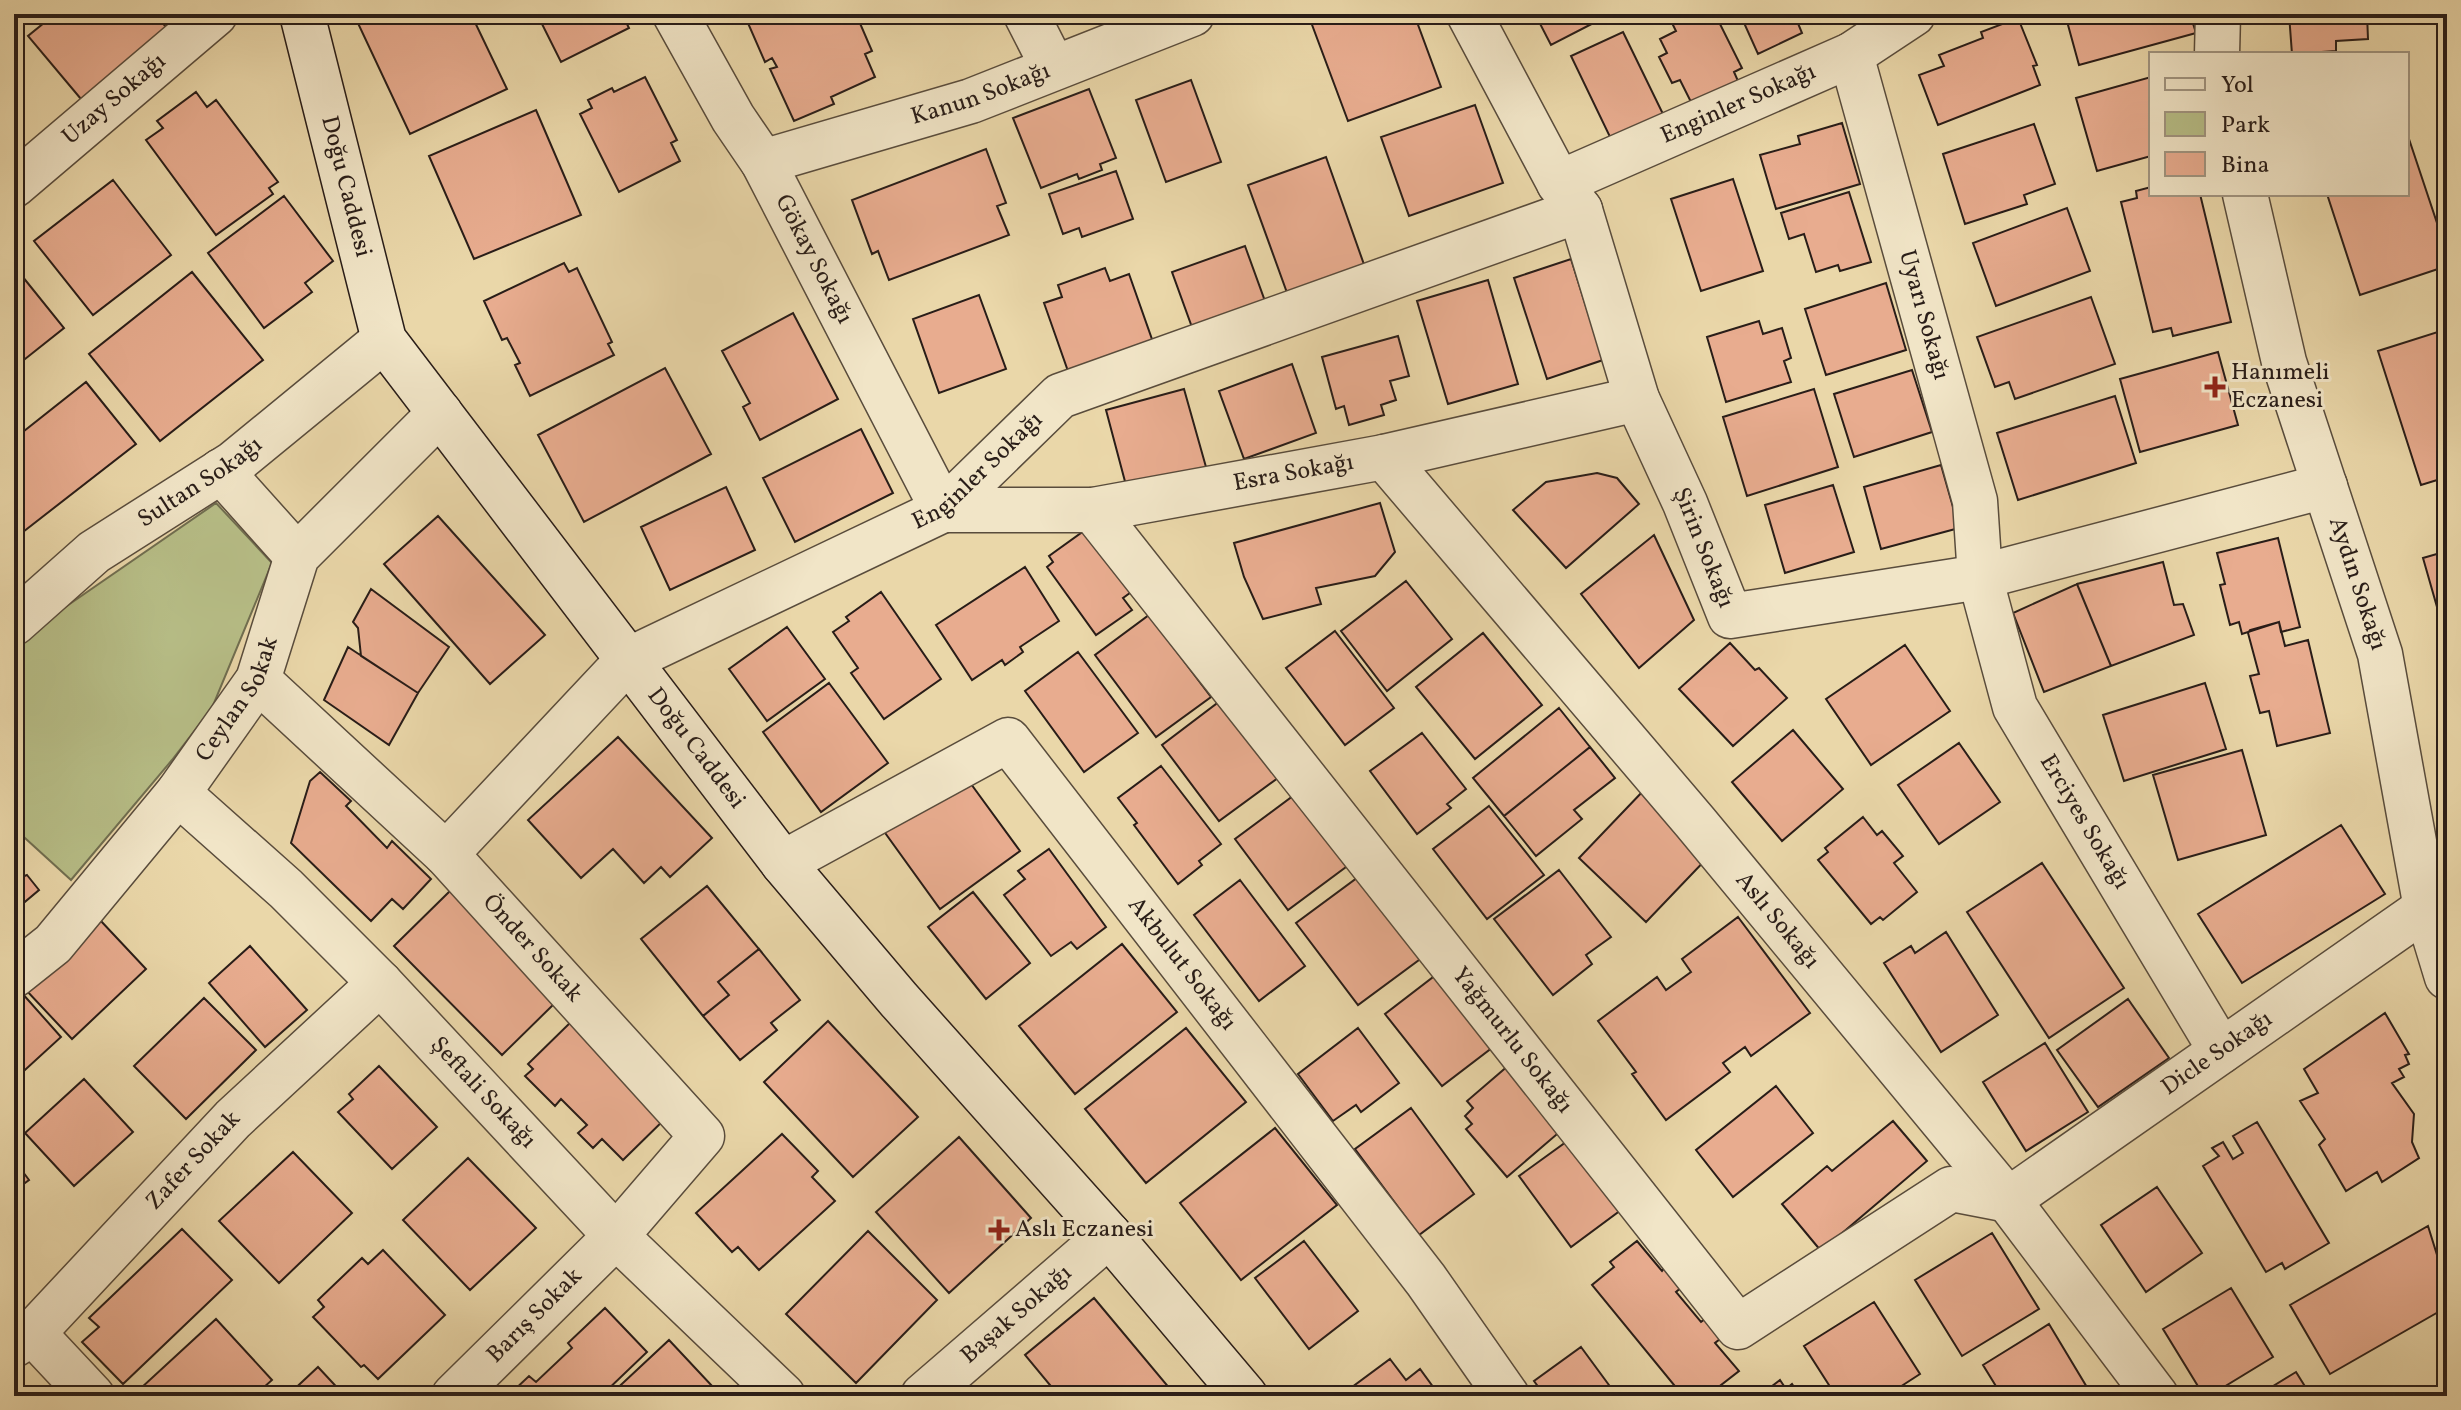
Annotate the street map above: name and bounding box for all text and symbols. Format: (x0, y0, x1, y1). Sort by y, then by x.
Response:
street label: Uzay Sokağı (55, 45, 174, 154)
legend (2149, 52, 2409, 196)
street label: Kanun Sokağı (907, 54, 1055, 135)
street label: Enginler Sokağı (1655, 55, 1822, 153)
text: Yol (2221, 69, 2254, 103)
text: Park (2221, 109, 2270, 143)
street label: Doğu Caddesi (311, 112, 380, 261)
text: Bina (2221, 149, 2269, 183)
street label: Gökay Sokağı (766, 189, 861, 330)
street label: Uyarı Sokağı (1889, 246, 1958, 384)
place label: Hanımeli Eczanesi (2231, 356, 2330, 418)
marker: Hanımeli Eczanesi (2206, 378, 2224, 396)
street label: Enginler Sokağı (907, 404, 1051, 539)
street label: Sultan Sokağı (131, 429, 270, 537)
street label: Esra Sokağı (1231, 446, 1357, 501)
street label: Şirin Sokağı (1663, 482, 1742, 613)
street label: Aydın Sokağı (2319, 513, 2395, 655)
street label: Ceylan Sokak (188, 632, 288, 769)
street label: Doğu Caddesi (638, 681, 753, 816)
street label: Erciyes Sokağı (2030, 748, 2138, 896)
street label: Aslı Sokağı (1727, 865, 1827, 977)
street label: Önder Sokak (474, 887, 590, 1010)
street label: Akbulut Sokağı (1119, 890, 1244, 1038)
street label: Yağmurlu Sokağı (1443, 960, 1581, 1121)
street label: Dicle Sokağı (2155, 1003, 2280, 1105)
street label: Şeftali Sokağı (422, 1029, 544, 1157)
street label: Zafer Sokak (139, 1103, 249, 1218)
place label: Aslı Eczanesi (1015, 1213, 1154, 1247)
marker: Aslı Eczanesi (990, 1221, 1008, 1239)
street label: Başak Sokağı (954, 1257, 1080, 1373)
street label: Barış Sokak (479, 1260, 591, 1372)

